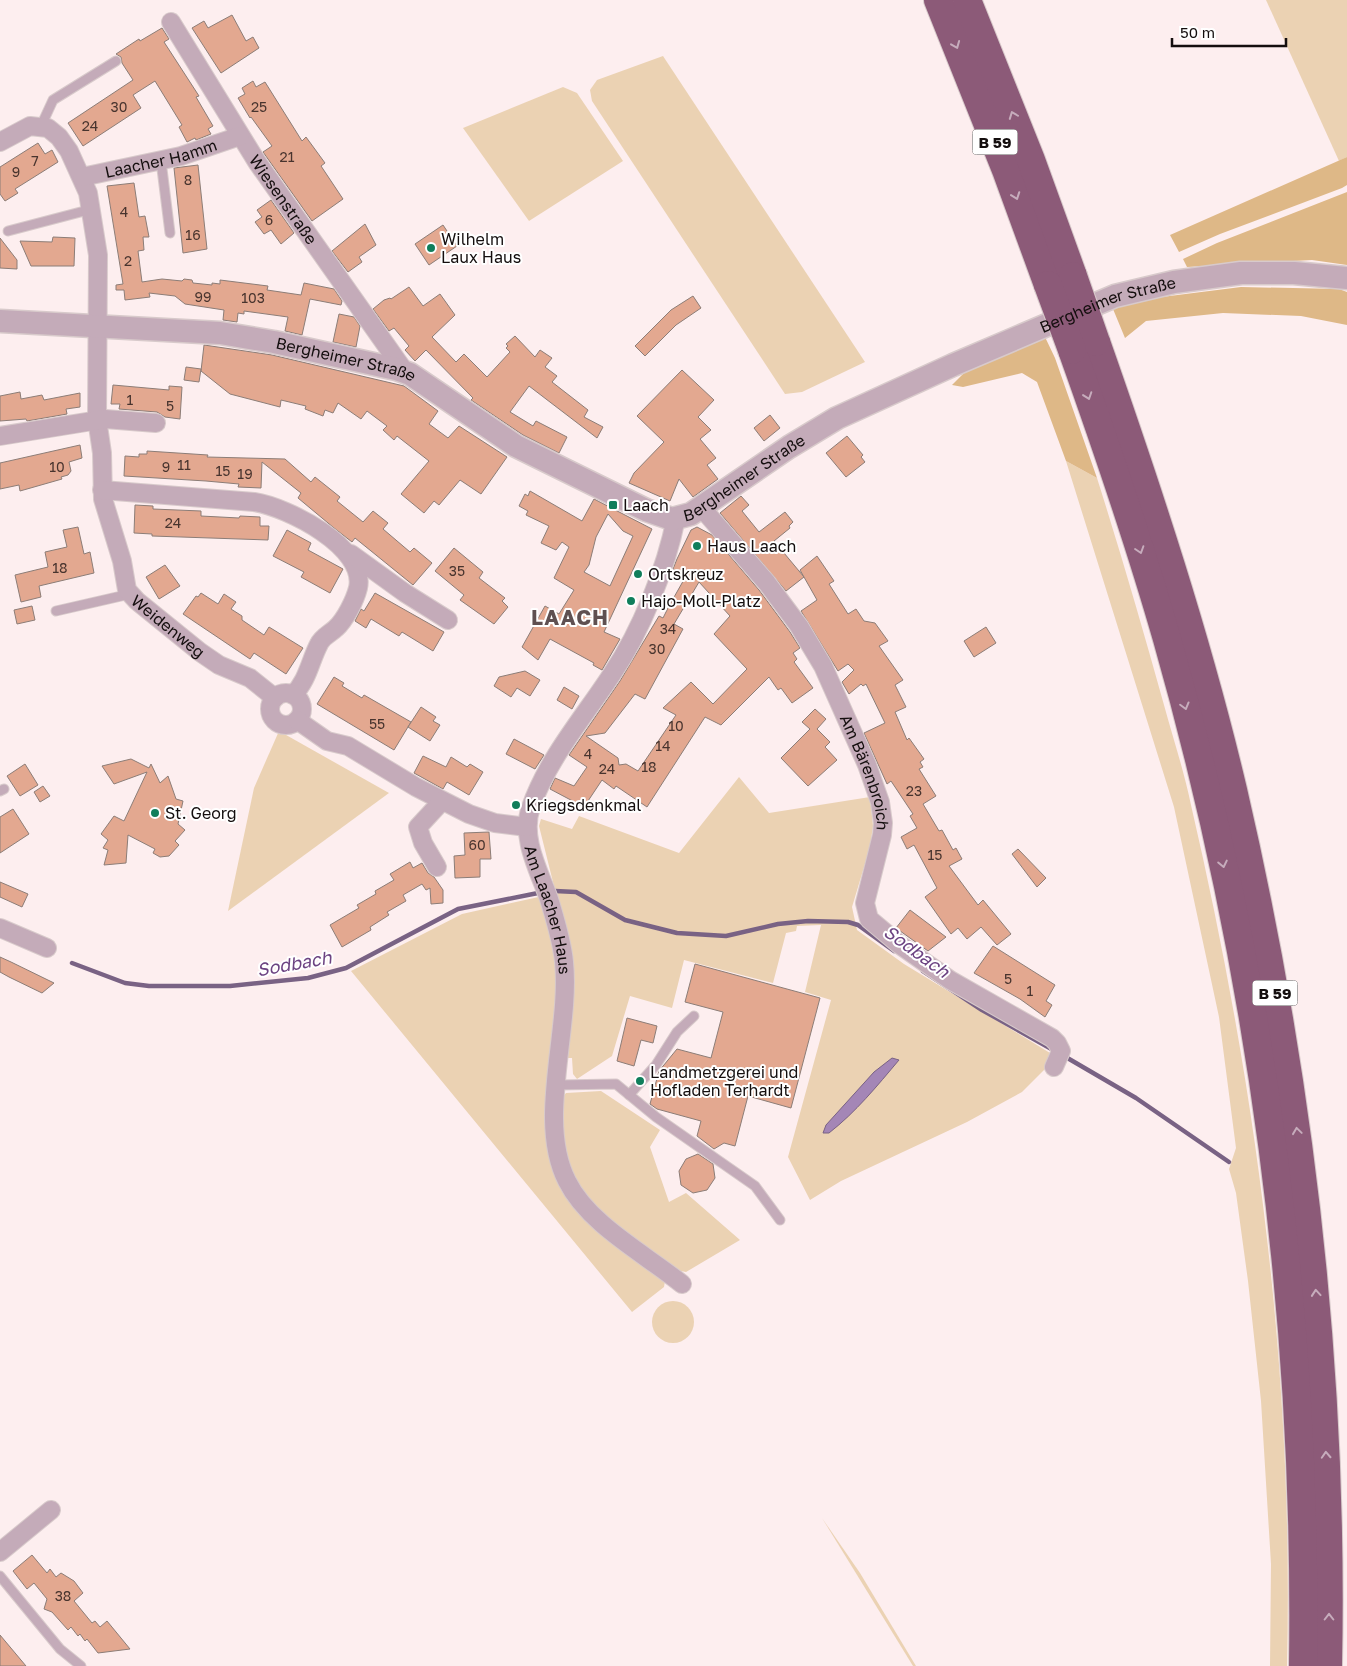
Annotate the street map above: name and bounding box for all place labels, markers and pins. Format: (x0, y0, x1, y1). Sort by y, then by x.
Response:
place label: Wilhelm Laux Haus (441, 229, 521, 267)
marker: Wilhelm Laux Haus (425, 242, 437, 254)
place label: Laach (623, 495, 669, 515)
marker: Laach (607, 499, 619, 511)
place label: Haus Laach (707, 536, 796, 556)
marker: Haus Laach (691, 540, 703, 552)
place label: Ortskreuz (648, 564, 724, 584)
marker: Ortskreuz (632, 568, 644, 580)
place label: Hajo-Moll-Platz (641, 591, 761, 611)
marker: Hajo-Moll-Platz (625, 595, 637, 607)
place label: Kriegsdenkmal (526, 795, 642, 815)
marker: Kriegsdenkmal (510, 799, 522, 811)
place label: St. Georg (165, 803, 237, 823)
marker: St. Georg (149, 807, 161, 819)
place label: Landmetzgerei und Hofladen Terhardt (650, 1062, 798, 1100)
marker: Landmetzgerei und Hofladen Terhardt (634, 1075, 646, 1087)

